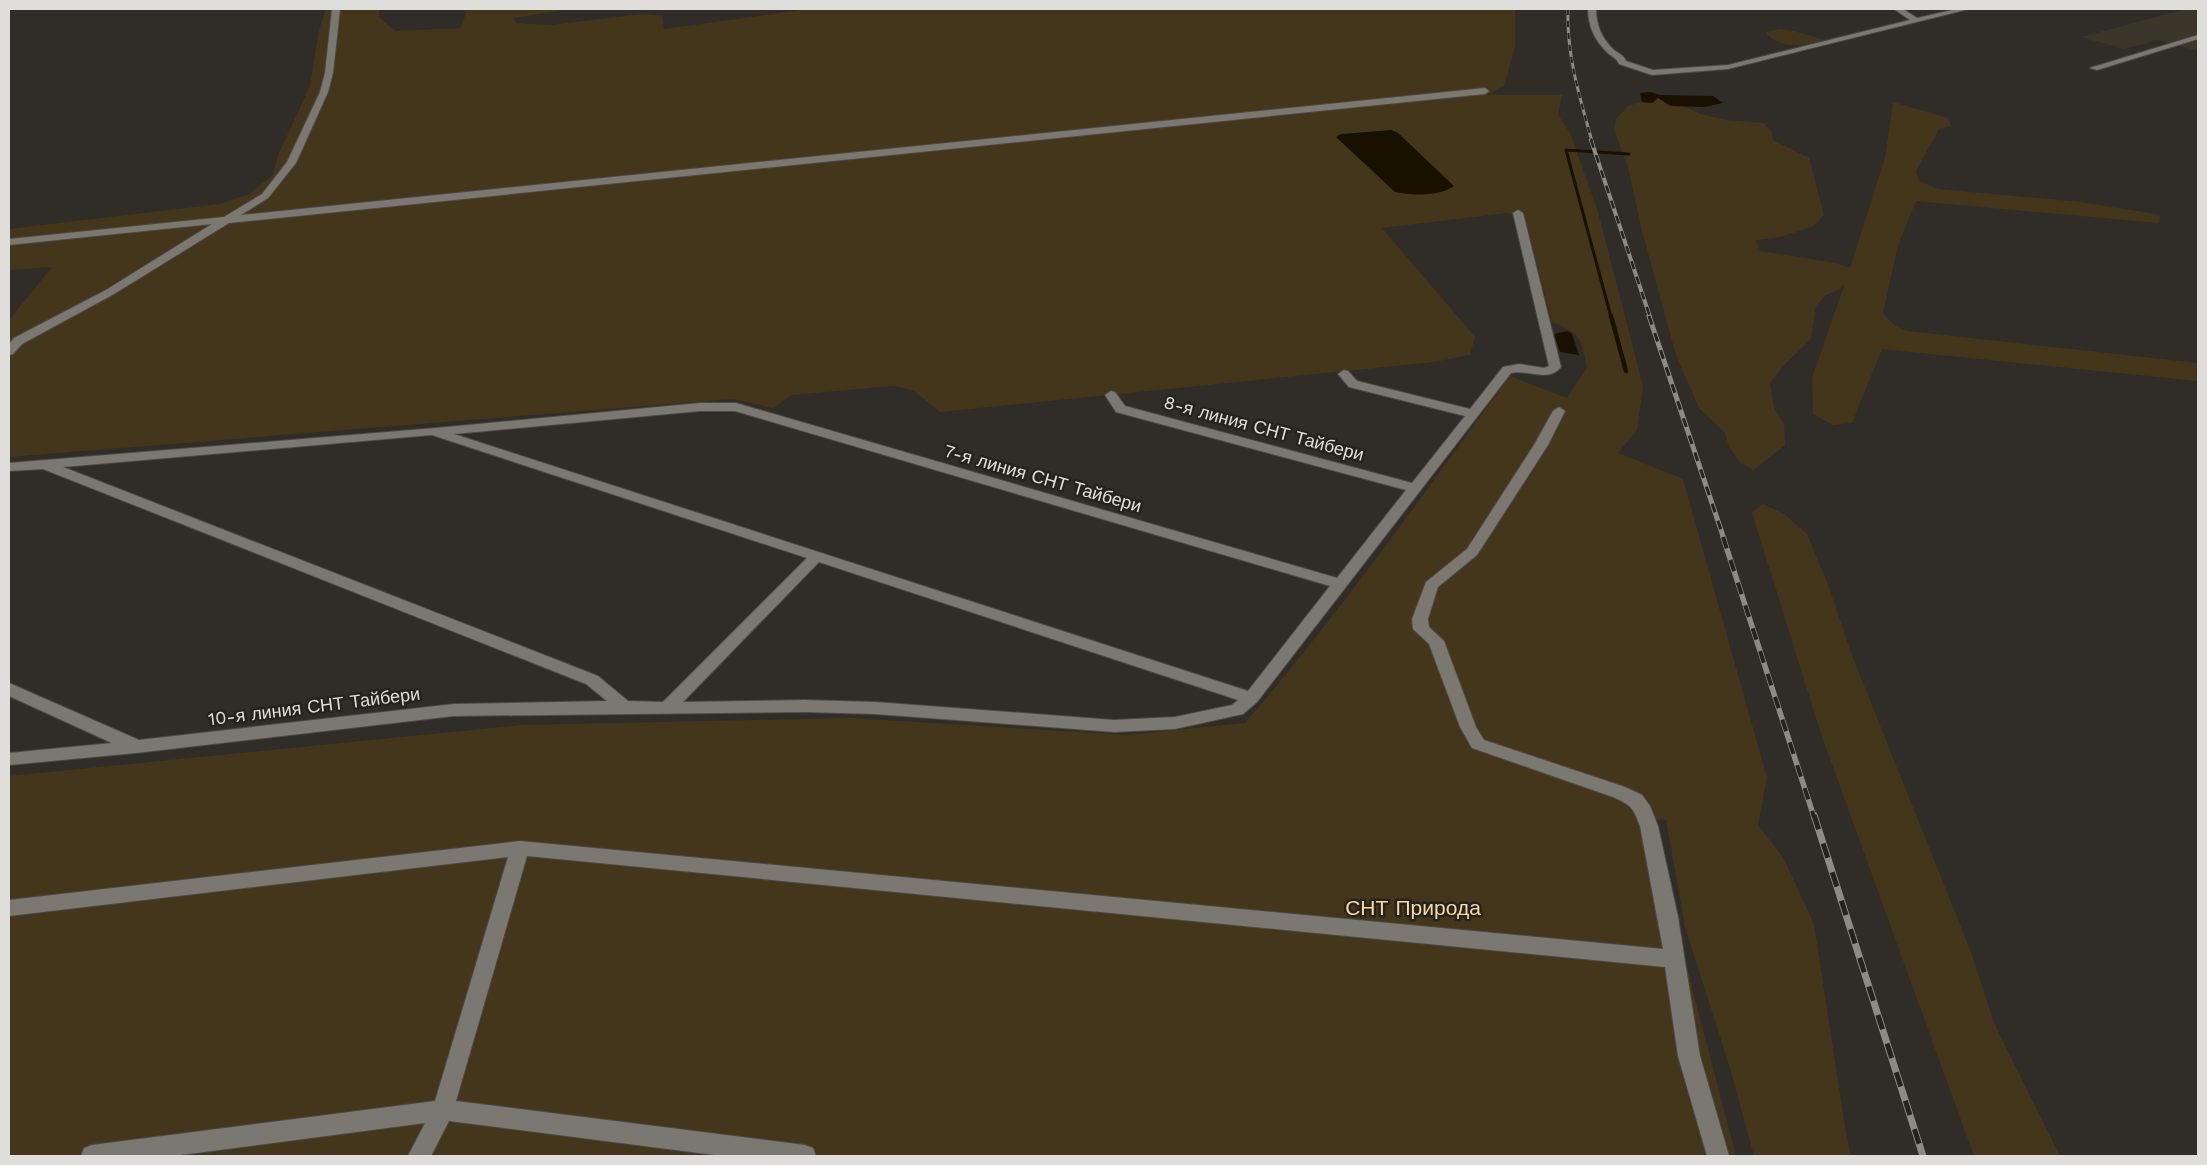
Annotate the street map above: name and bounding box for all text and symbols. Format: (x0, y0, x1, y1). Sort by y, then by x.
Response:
street label: 8-я линия СНТ Тайбери (1162, 391, 1366, 465)
street label: 7-я линия СНТ Тайбери (942, 440, 1144, 516)
street label: 10-я линия СНТ Тайбери (207, 683, 421, 729)
park label: СНТ Природа (1345, 895, 1481, 920)

